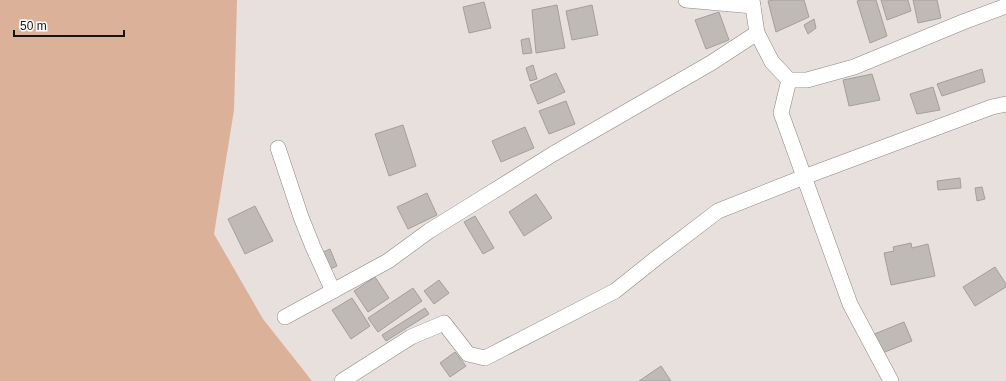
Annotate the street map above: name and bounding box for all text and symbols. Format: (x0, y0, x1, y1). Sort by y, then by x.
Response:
scale bar (14, 12, 124, 38)
text: 50 m (20, 19, 47, 33)

